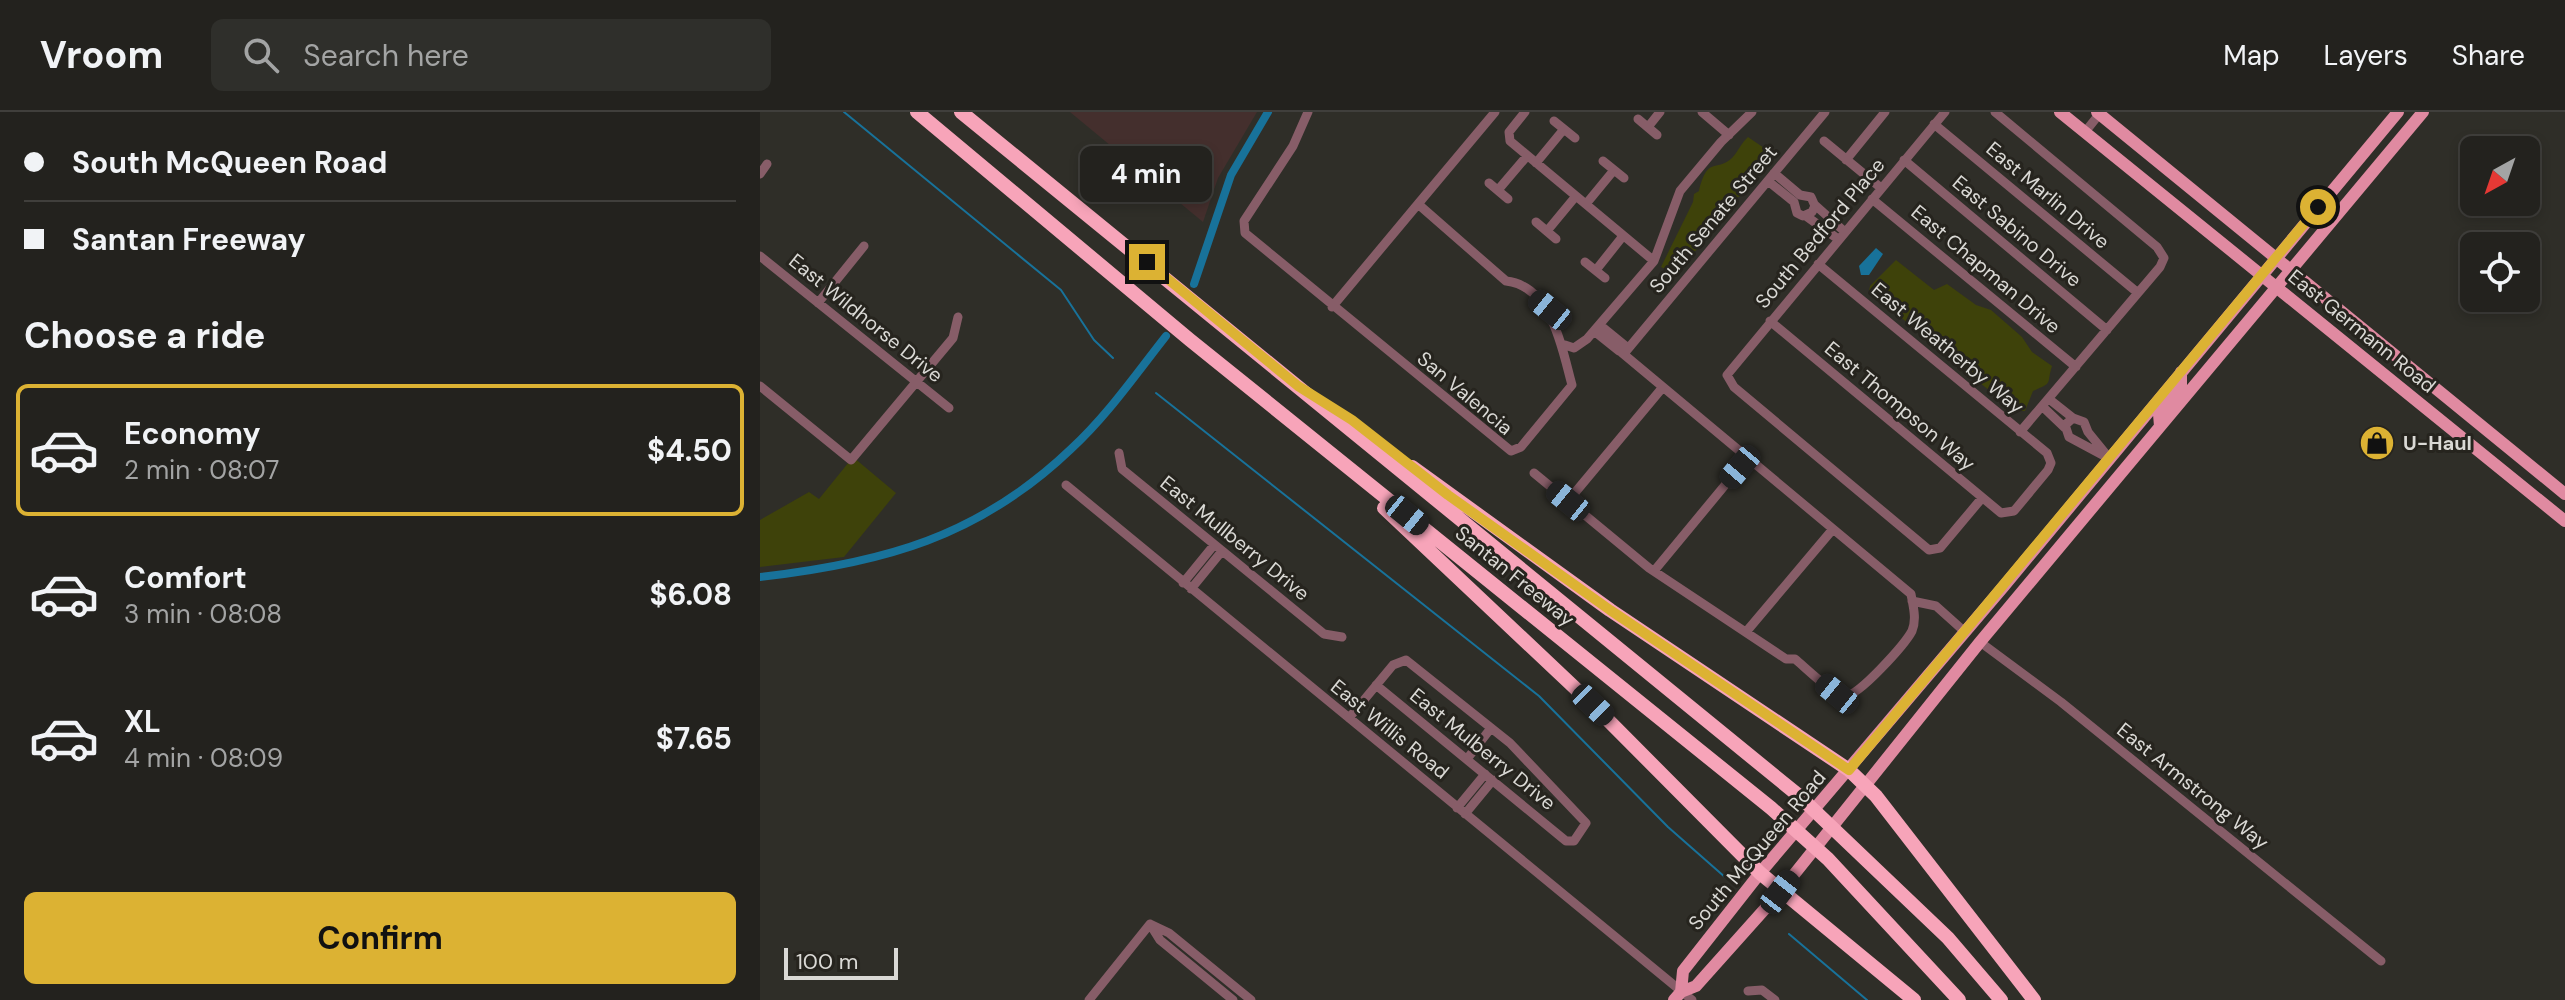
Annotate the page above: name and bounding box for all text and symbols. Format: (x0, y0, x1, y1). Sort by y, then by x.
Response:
search box (211, 19, 771, 91)
text: Vroom (40, 30, 163, 80)
icon: search (239, 33, 283, 77)
text: Search here (303, 36, 469, 75)
text: Map (2223, 37, 2280, 74)
text: Layers (2324, 37, 2408, 74)
text: Share (2452, 37, 2525, 74)
street label: East Marlin Drive (1981, 136, 2115, 254)
north arrow (2460, 136, 2540, 216)
map controls (2460, 136, 2540, 312)
street label: South Senate Street (1643, 139, 1783, 298)
text: South McQueen Road (72, 143, 388, 182)
callout: 4 min (1081, 146, 1213, 202)
street label: South Bedford Place (1749, 152, 1891, 314)
text: 4 min (1111, 157, 1181, 191)
street label: East Sabino Drive (1947, 169, 2087, 293)
route start (2300, 189, 2336, 225)
street label: East Chapman Drive (1906, 199, 2066, 339)
text: Santan Freeway (72, 220, 306, 259)
button: locate (2460, 232, 2540, 312)
route end (1129, 244, 1165, 280)
street label: East Wildhorse Drive (784, 248, 948, 388)
street label: East Germann Road (2283, 264, 2441, 398)
street label: East Weatherby Way (1866, 276, 2030, 420)
car (1524, 286, 1576, 334)
text: Choose a ride (24, 312, 265, 359)
street label: East Thompson Way (1819, 335, 1981, 477)
street label: San Valencia (1412, 345, 1518, 441)
icon: car (28, 414, 100, 486)
text: Economy (124, 414, 261, 453)
shop icon: U-Haul (2358, 424, 2396, 462)
place label: U-Haul (2403, 430, 2472, 456)
text: $4.50 (647, 431, 732, 470)
car (1715, 441, 1765, 493)
text: 2 min · 08:07 (124, 453, 279, 487)
street label: East Mullberry Drive (1155, 470, 1315, 606)
car (1542, 477, 1594, 525)
car (1381, 491, 1433, 539)
street label: Santan Freeway (1450, 520, 1580, 632)
icon: car (28, 558, 100, 630)
text: Comfort (124, 558, 247, 597)
text: $6.08 (649, 575, 732, 614)
text: 3 min · 08:08 (124, 597, 282, 631)
car (1811, 670, 1863, 718)
street label: East Willis Road (1326, 673, 1454, 785)
car (1567, 680, 1619, 730)
street label: East Mulberry Drive (1405, 682, 1561, 816)
icon: car (28, 702, 100, 774)
text: XL (124, 702, 161, 741)
street label: East Armstrong Way (2112, 717, 2274, 855)
text: $7.65 (656, 719, 732, 758)
text: 4 min · 08:09 (124, 741, 283, 775)
street label: South McQueen Road (1682, 765, 1832, 935)
car (1756, 866, 1804, 918)
button: Confirm (24, 892, 736, 984)
scale bar (784, 944, 898, 980)
text: 100 m (796, 947, 858, 976)

